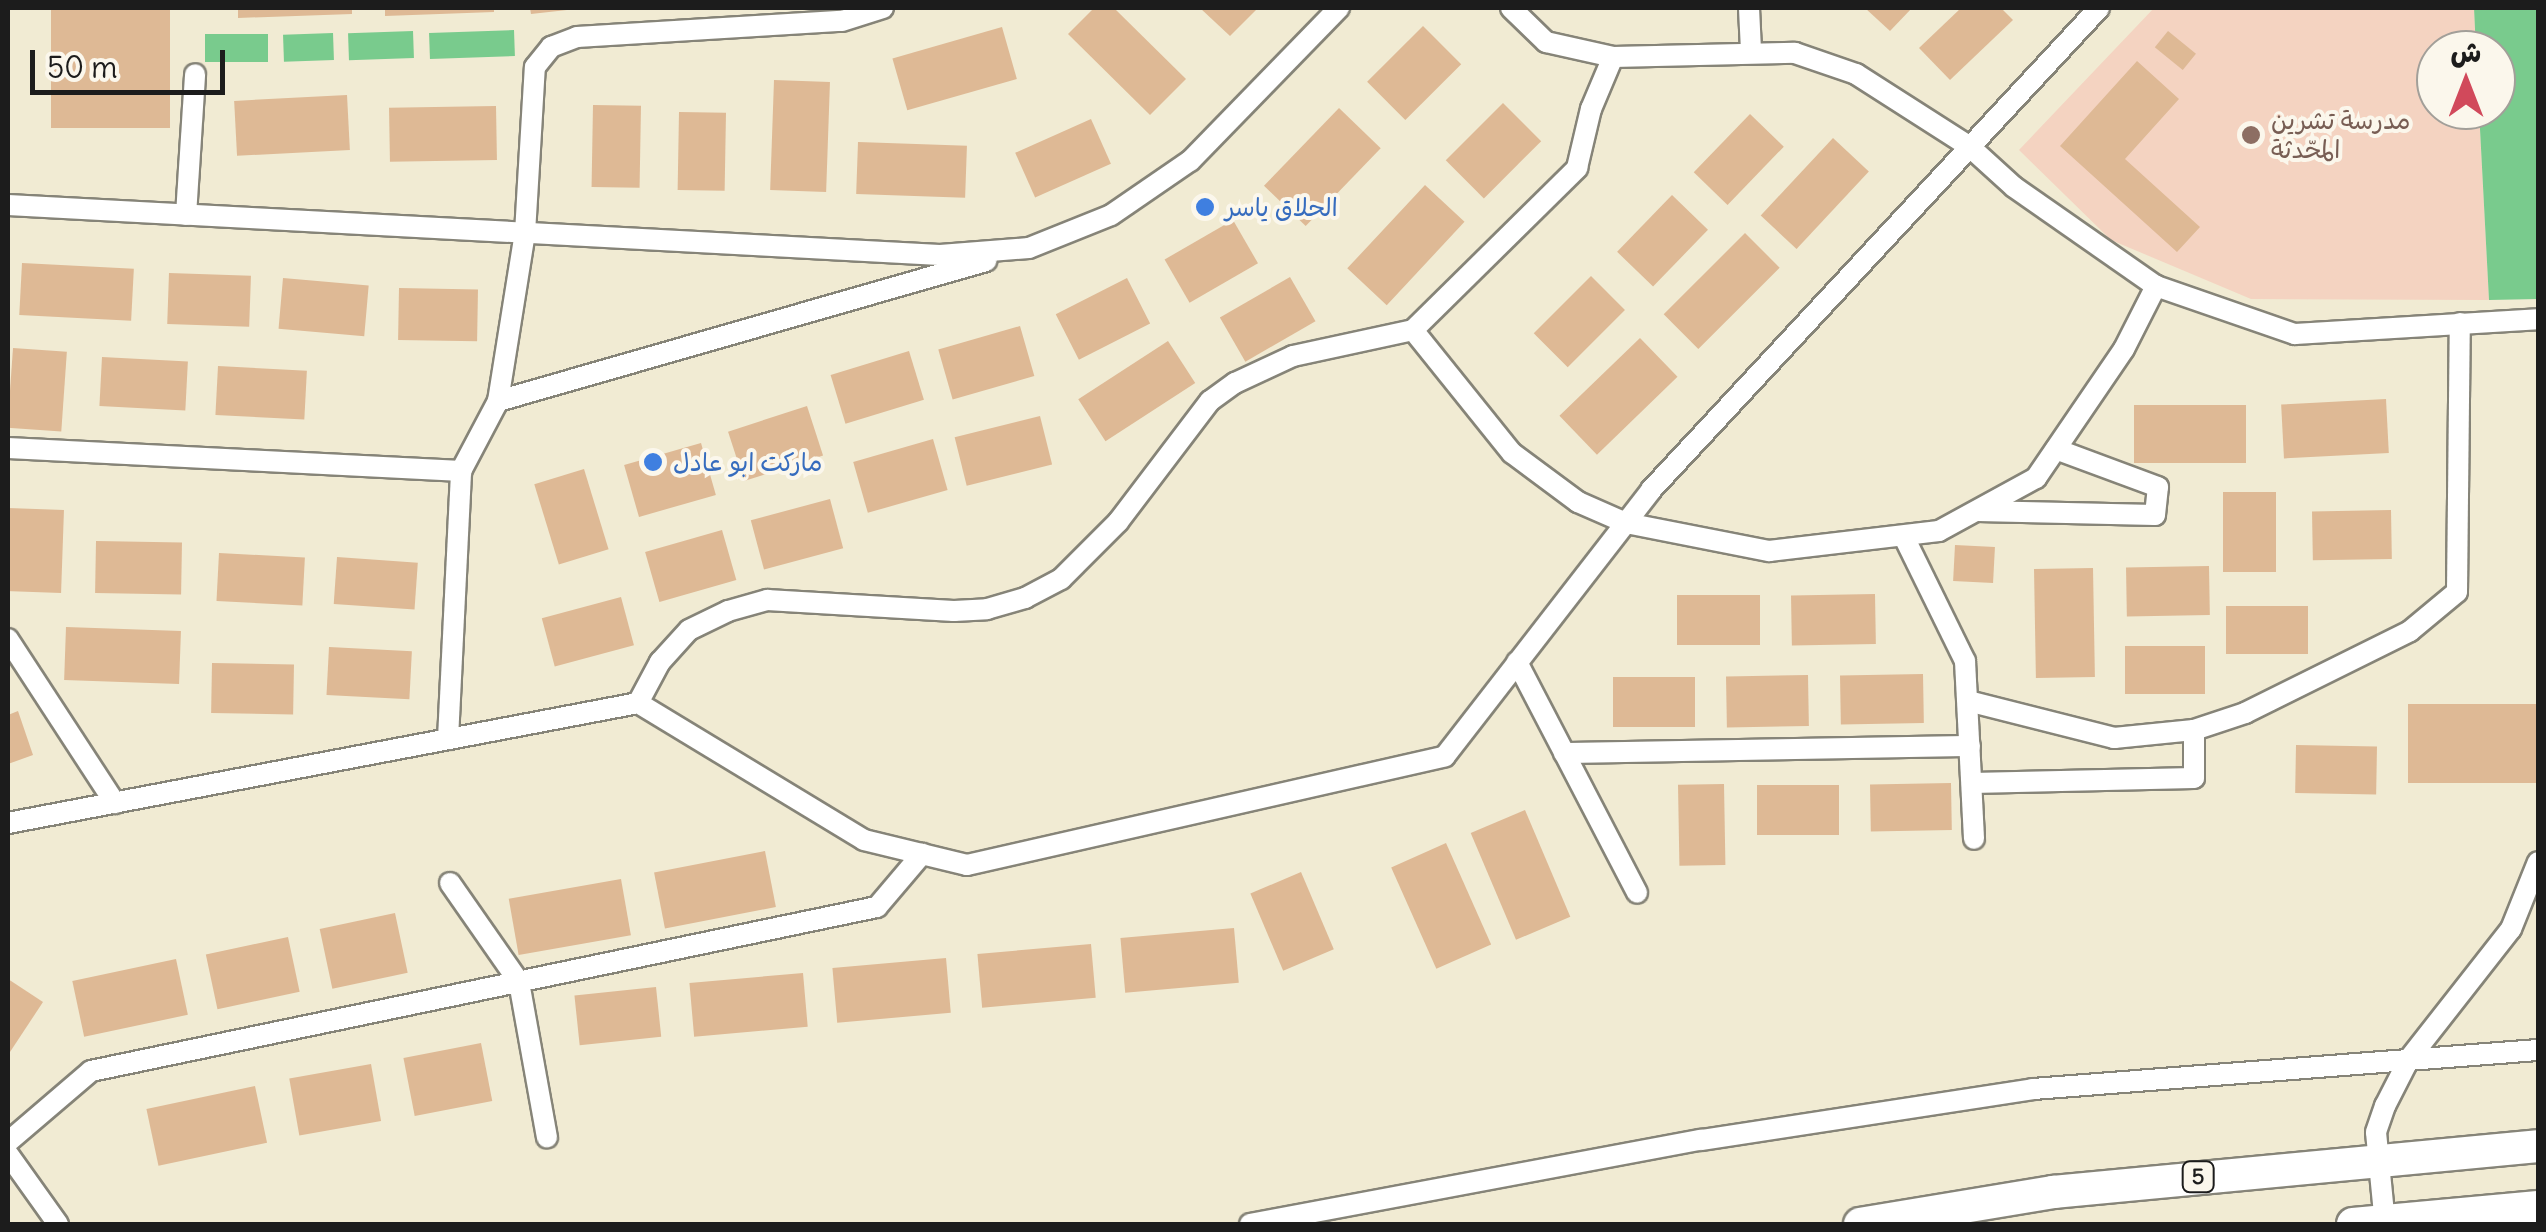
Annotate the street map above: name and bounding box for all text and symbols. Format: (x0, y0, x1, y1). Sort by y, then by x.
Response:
scale bar (35, 30, 230, 92)
north arrow (2416, 30, 2516, 130)
text: ش (2451, 34, 2481, 70)
text: 50 m (47, 48, 117, 86)
place label: مدرسة تشرين المحّدثة (2271, 106, 2410, 165)
marker: مدرسة تشرين المحّدثة (2240, 124, 2262, 146)
place label: الحلاق ياسر (1225, 192, 1338, 222)
marker: الحلاق ياسر (1194, 196, 1216, 218)
place label: ماركت ابو عادل (673, 447, 822, 477)
marker: ماركت ابو عادل (642, 451, 664, 473)
road number: 5 (2180, 1160, 2216, 1194)

